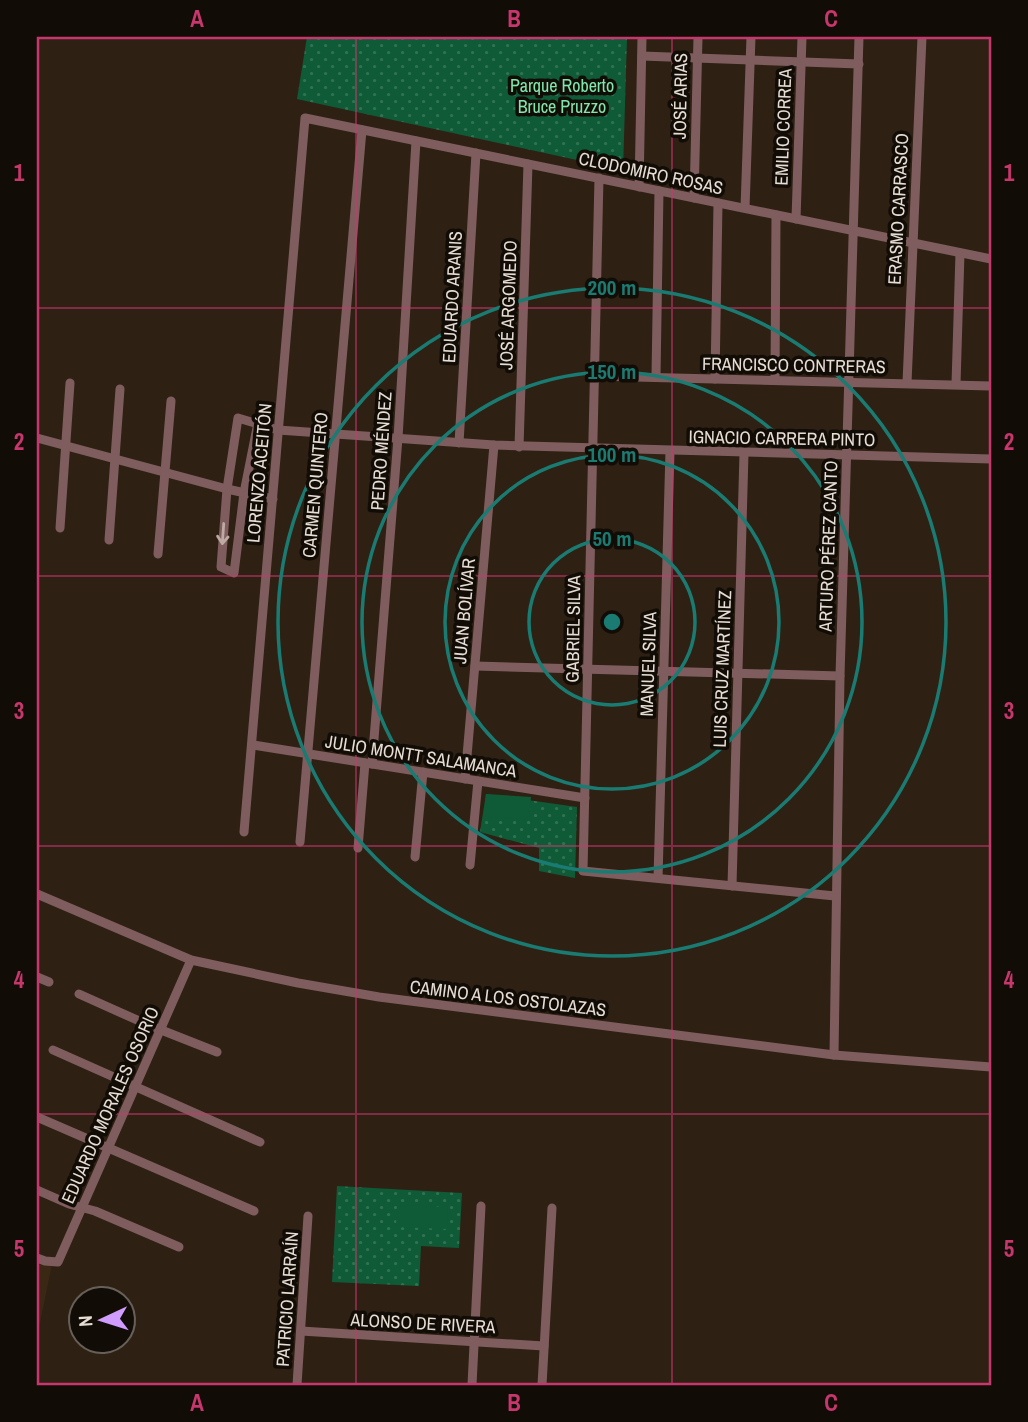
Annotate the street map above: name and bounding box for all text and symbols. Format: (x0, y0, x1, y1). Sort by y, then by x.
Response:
text: A (190, 3, 204, 34)
text: B (507, 3, 521, 34)
text: C (824, 3, 838, 34)
street label: JOSÉ ARIAS (667, 53, 693, 139)
street label: EMILIO CORREA (768, 68, 798, 186)
park label: Parque Roberto Bruce Pruzzo (510, 73, 614, 119)
street label: ERASMO CARRASCO (882, 133, 914, 285)
street label: CLODOMIRO ROSAS (577, 146, 726, 201)
text: 1 (14, 157, 25, 188)
text: 1 (1004, 157, 1015, 188)
street label: EDUARDO ARANIS (436, 230, 468, 364)
street label: JOSÉ ARGOMEDO (493, 240, 523, 370)
text: 200 m (588, 273, 636, 302)
street label: FRANCISCO CONTRERAS (702, 351, 886, 379)
text: 150 m (588, 357, 636, 386)
street label: PEDRO MÉNDEZ (364, 391, 398, 511)
street label: LORENZO ACEITÓN (240, 402, 278, 544)
street label: CARMEN QUINTERO (296, 411, 334, 559)
street label: IGNACIO CARRERA PINTO (688, 424, 876, 452)
text: 2 (14, 426, 24, 457)
text: 2 (1004, 426, 1014, 457)
text: 100 m (588, 440, 636, 469)
street label: ARTURO PÉREZ CANTO (812, 460, 843, 633)
one-way arrow (217, 522, 230, 545)
text: 50 m (592, 524, 632, 553)
street label: JUAN BOLÍVAR (447, 557, 481, 665)
street label: GABRIEL SILVA (560, 575, 586, 683)
street label: LUIS CRUZ MARTÍNEZ (707, 590, 737, 748)
centre of rings (600, 610, 624, 634)
street label: MANUEL SILVA (634, 611, 662, 717)
text: 3 (14, 695, 24, 726)
text: 3 (1004, 695, 1014, 726)
street label: JULIO MONTT SALAMANCA (324, 729, 519, 783)
text: 4 (14, 964, 25, 995)
text: 4 (1004, 964, 1015, 995)
street label: CAMINO A LOS OSTOLAZAS (408, 974, 608, 1022)
street label: EDUARDO MORALES OSORIO (55, 1003, 165, 1207)
street label: PATRICIO LARRAÍN (270, 1230, 304, 1368)
text: 5 (14, 1233, 24, 1264)
text: 5 (1004, 1233, 1014, 1264)
north arrow (66, 1286, 136, 1356)
street label: ALONSO DE RIVERA (349, 1307, 496, 1339)
text: N (72, 1315, 98, 1328)
text: A (190, 1387, 204, 1418)
text: B (507, 1387, 521, 1418)
text: C (824, 1387, 838, 1418)

